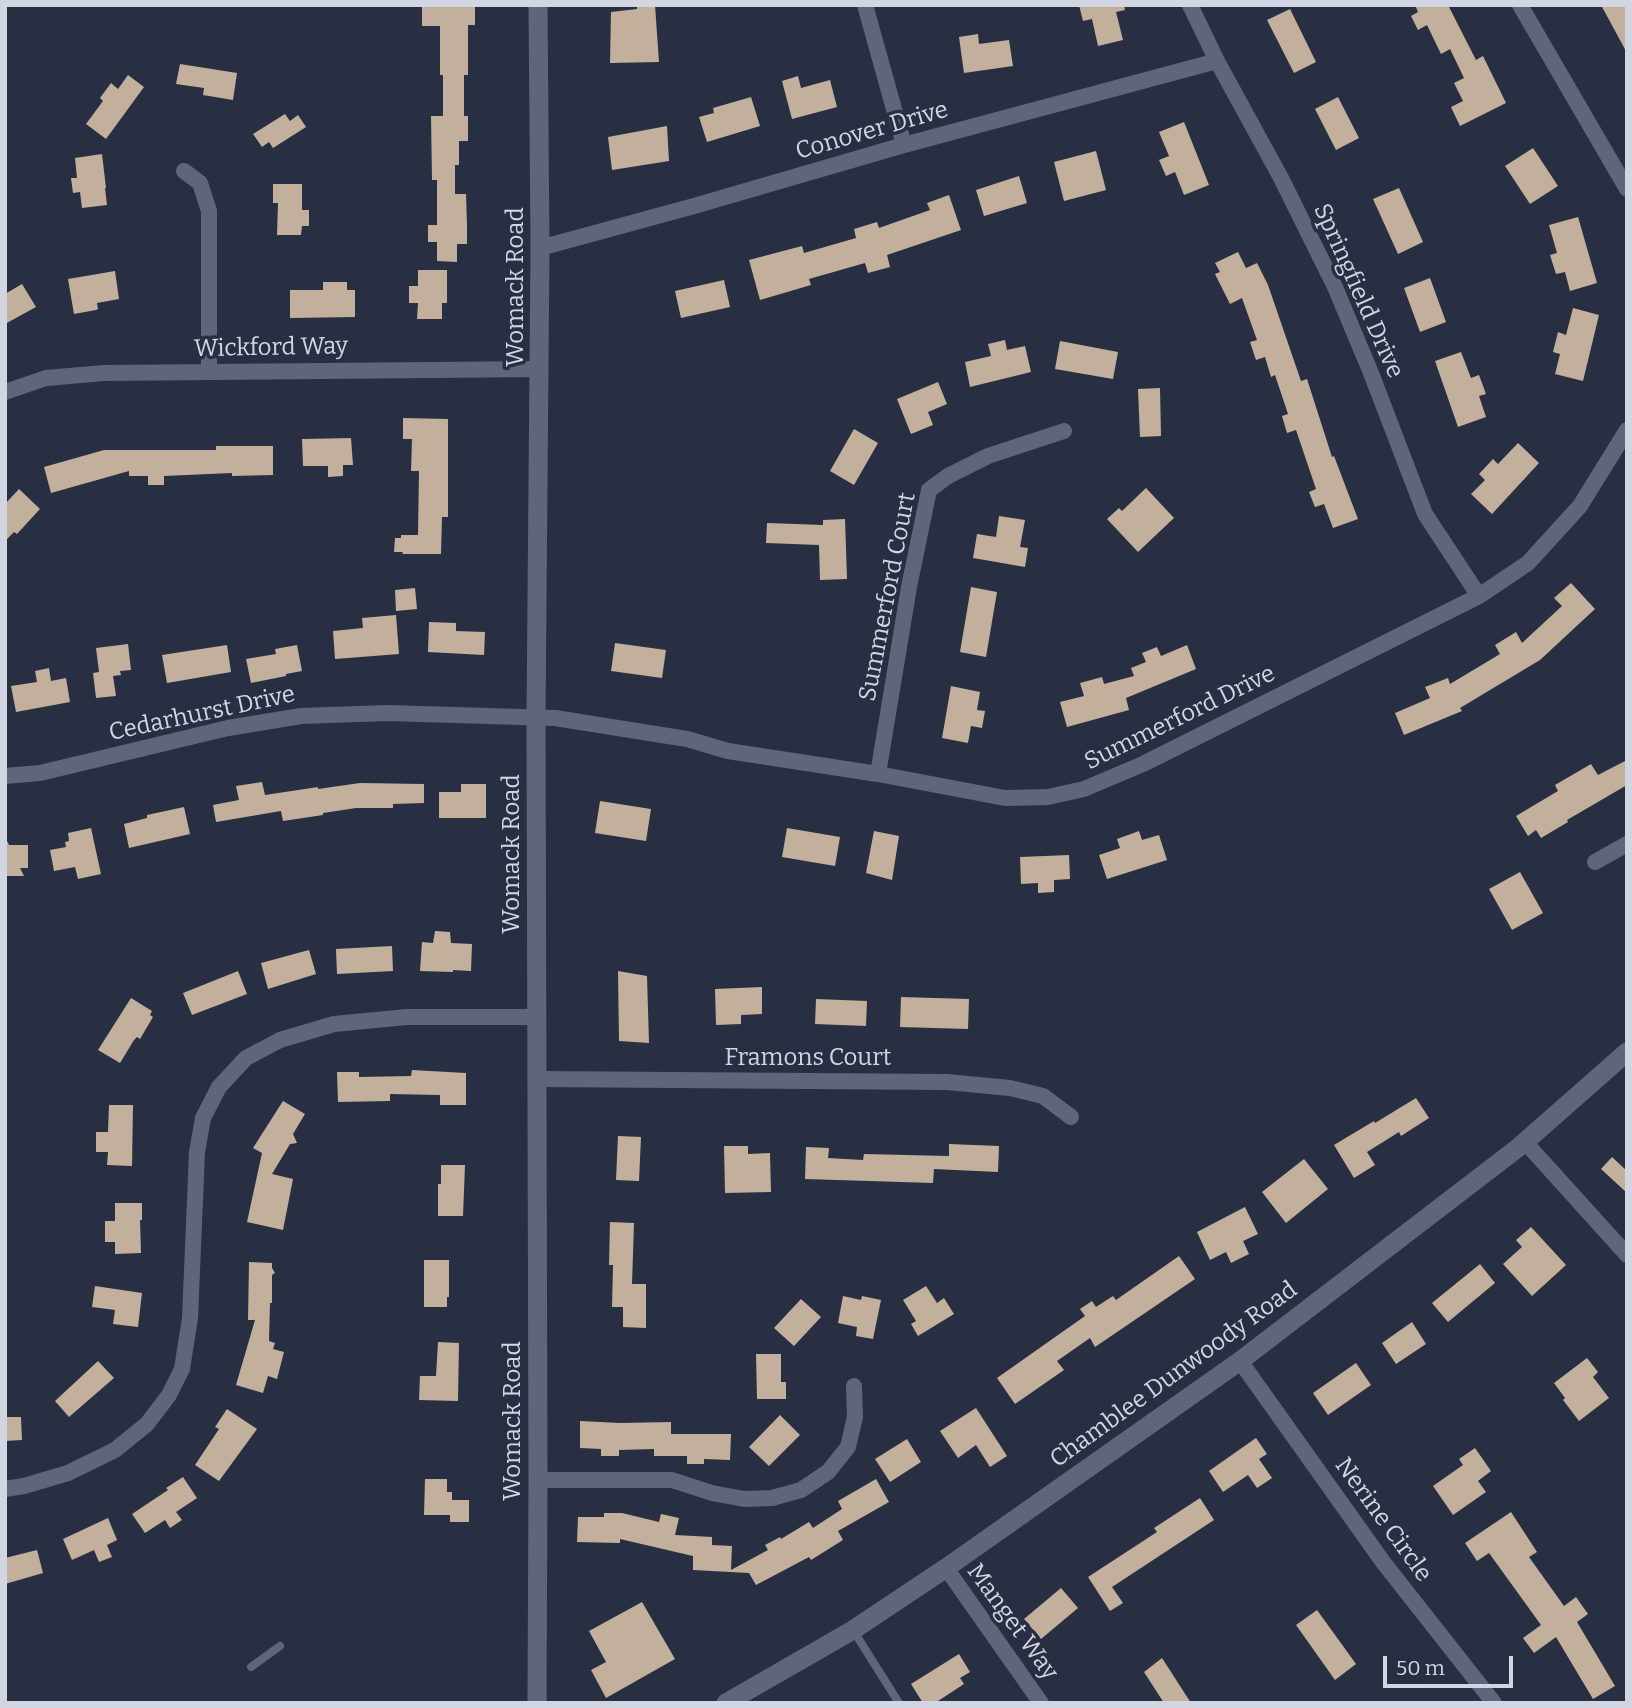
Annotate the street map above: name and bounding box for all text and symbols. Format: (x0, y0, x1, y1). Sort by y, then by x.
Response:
street label: Conover Drive (793, 96, 951, 166)
street label: Springfield Drive (1307, 199, 1409, 383)
street label: Womack Road (502, 207, 530, 367)
street label: Wickford Way (194, 332, 348, 364)
street label: Summerford Court (854, 490, 922, 704)
street label: Summerford Drive (1080, 659, 1280, 777)
street label: Cedarhurst Drive (106, 680, 298, 748)
street label: Womack Road (498, 774, 526, 934)
street label: Framons Court (724, 1044, 892, 1072)
street label: Chamblee Dunwoody Road (1045, 1276, 1303, 1474)
street label: Womack Road (499, 1341, 527, 1501)
street label: Nerine Circle (1328, 1452, 1438, 1588)
street label: Manget Way (960, 1558, 1064, 1686)
scale bar (1387, 1642, 1516, 1686)
text: 50 m (1396, 1655, 1445, 1681)

